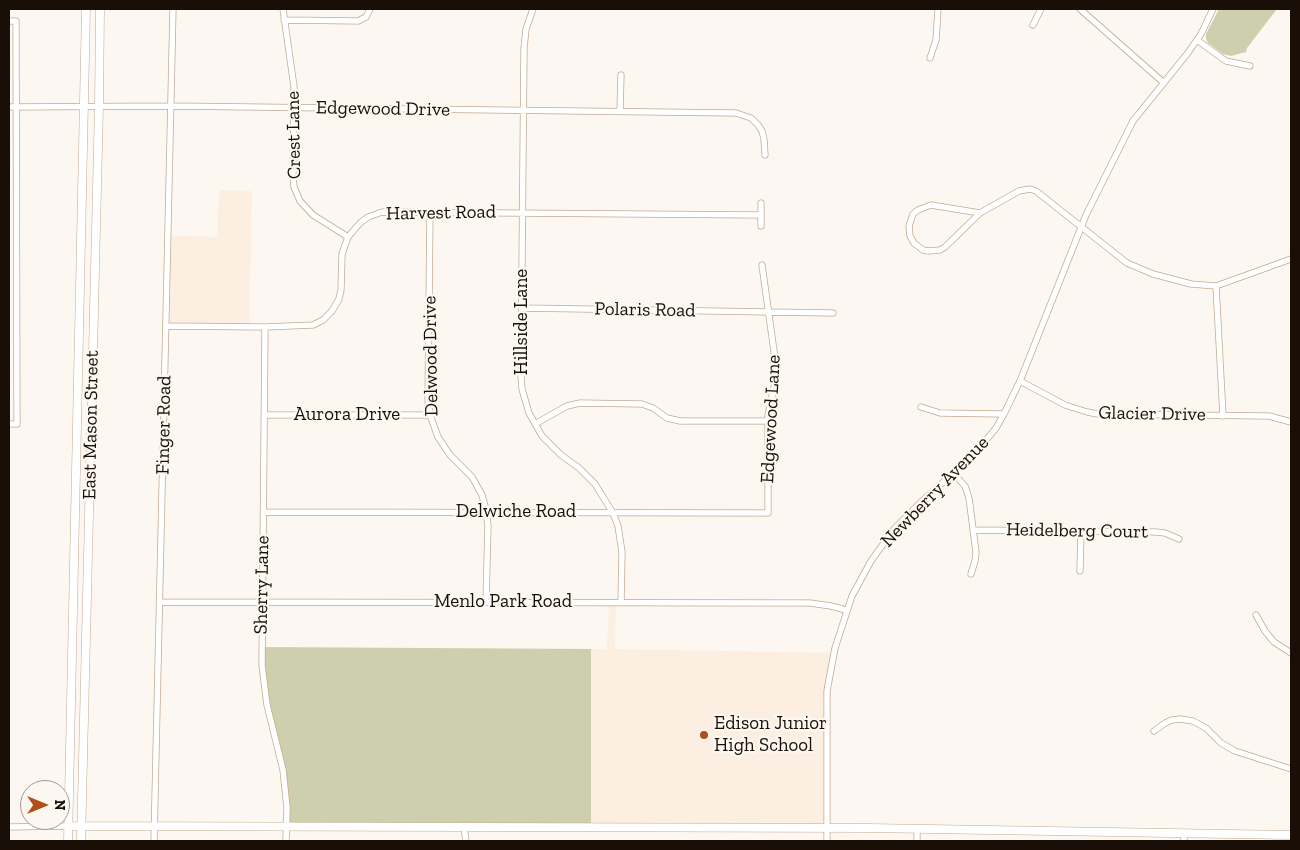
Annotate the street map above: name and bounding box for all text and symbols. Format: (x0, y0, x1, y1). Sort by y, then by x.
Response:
street label: Crest Lane (282, 91, 306, 179)
street label: Edgewood Drive (316, 96, 450, 122)
street label: Harvest Road (386, 201, 496, 225)
street label: Hillside Lane (511, 269, 533, 375)
street label: Delwood Drive (419, 296, 443, 416)
street label: Polaris Road (594, 298, 696, 322)
street label: East Mason Street (78, 350, 104, 500)
street label: Edgewood Lane (756, 354, 786, 484)
street label: Finger Road (152, 375, 176, 475)
street label: Glacier Drive (1098, 402, 1206, 426)
street label: Aurora Drive (294, 404, 400, 426)
street label: Newberry Avenue (876, 432, 994, 552)
street label: Delwiche Road (456, 501, 576, 523)
street label: Heidelberg Court (1006, 518, 1148, 544)
street label: Sherry Lane (250, 535, 274, 635)
street label: Menlo Park Road (434, 591, 572, 613)
place label: Edison Junior High School (714, 713, 827, 757)
marker: Edison Junior High School (698, 729, 710, 741)
north arrow (20, 780, 70, 830)
text: N (51, 800, 68, 810)

